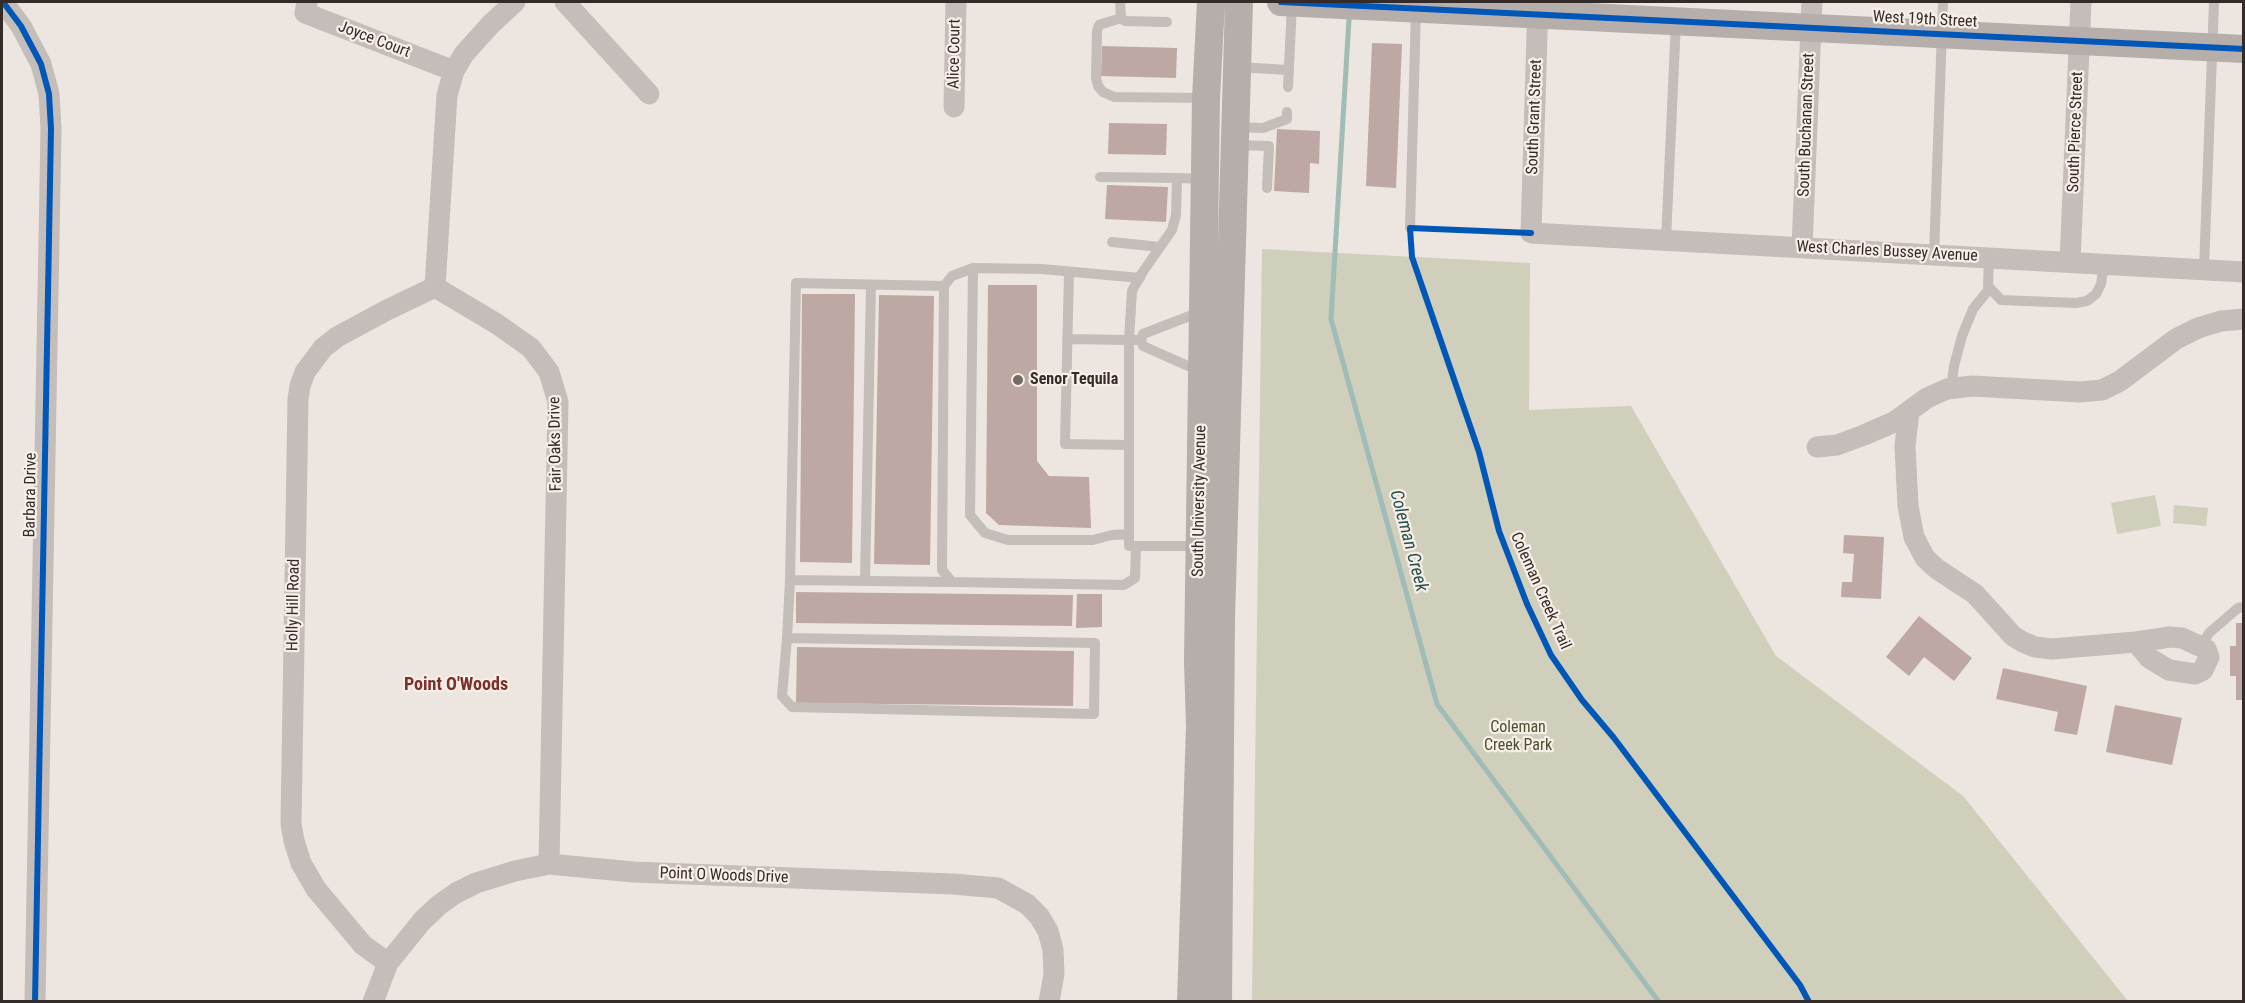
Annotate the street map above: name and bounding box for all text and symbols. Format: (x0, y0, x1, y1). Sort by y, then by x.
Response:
street label: West 19th Street (1872, 8, 1978, 32)
street label: Joyce Court (335, 17, 413, 63)
street label: Alice Court (945, 19, 965, 89)
street label: South Buchanan Street (1795, 53, 1819, 197)
street label: South Grant Street (1523, 59, 1547, 175)
street label: South Pierce Street (2064, 71, 2088, 193)
street label: West Charles Bussey Avenue (1796, 238, 1978, 266)
place label: Senor Tequila (1030, 370, 1118, 390)
marker: Senor Tequila (1011, 373, 1025, 387)
street label: Fair Oaks Drive (546, 396, 566, 492)
street label: South University Avenue (1189, 425, 1211, 577)
street label: Barbara Drive (21, 453, 41, 537)
water label: Coleman Creek (1384, 488, 1432, 594)
street label: Coleman Creek Trail (1506, 529, 1574, 653)
street label: Holly Hill Road (284, 559, 304, 651)
district label: Point O'Woods (404, 674, 508, 696)
park label: Coleman Creek Park (1484, 718, 1552, 756)
street label: Point O Woods Drive (659, 864, 789, 888)

